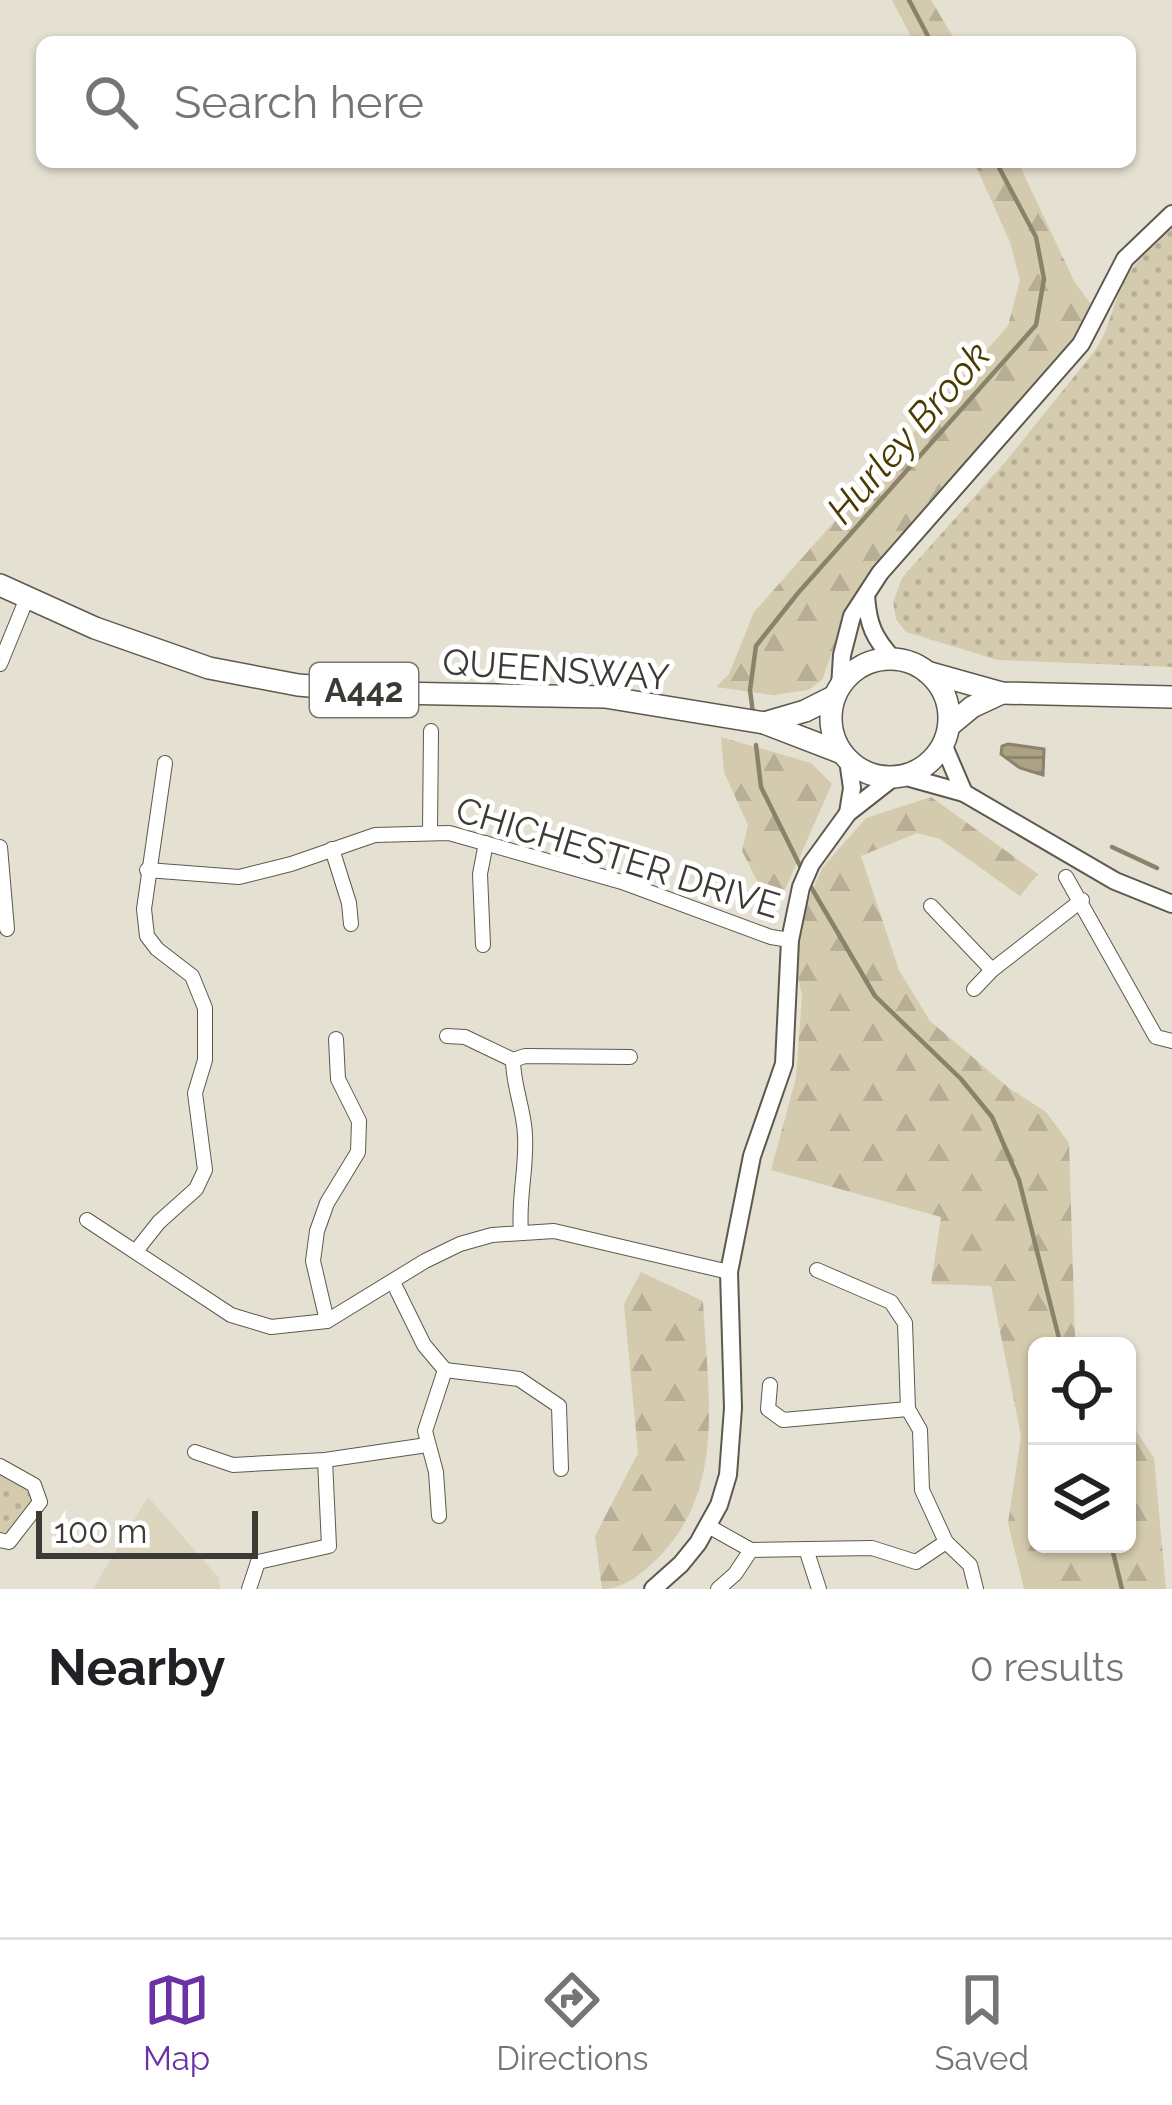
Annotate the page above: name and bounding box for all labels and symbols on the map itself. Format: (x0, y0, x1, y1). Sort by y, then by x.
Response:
water label: Hurley Brook (817, 332, 999, 532)
street label: QUEENSWAY (441, 640, 671, 698)
road number: A442 (310, 663, 418, 717)
street label: CHICHESTER DRIVE (451, 788, 785, 926)
scale bar (36, 1505, 258, 1558)

